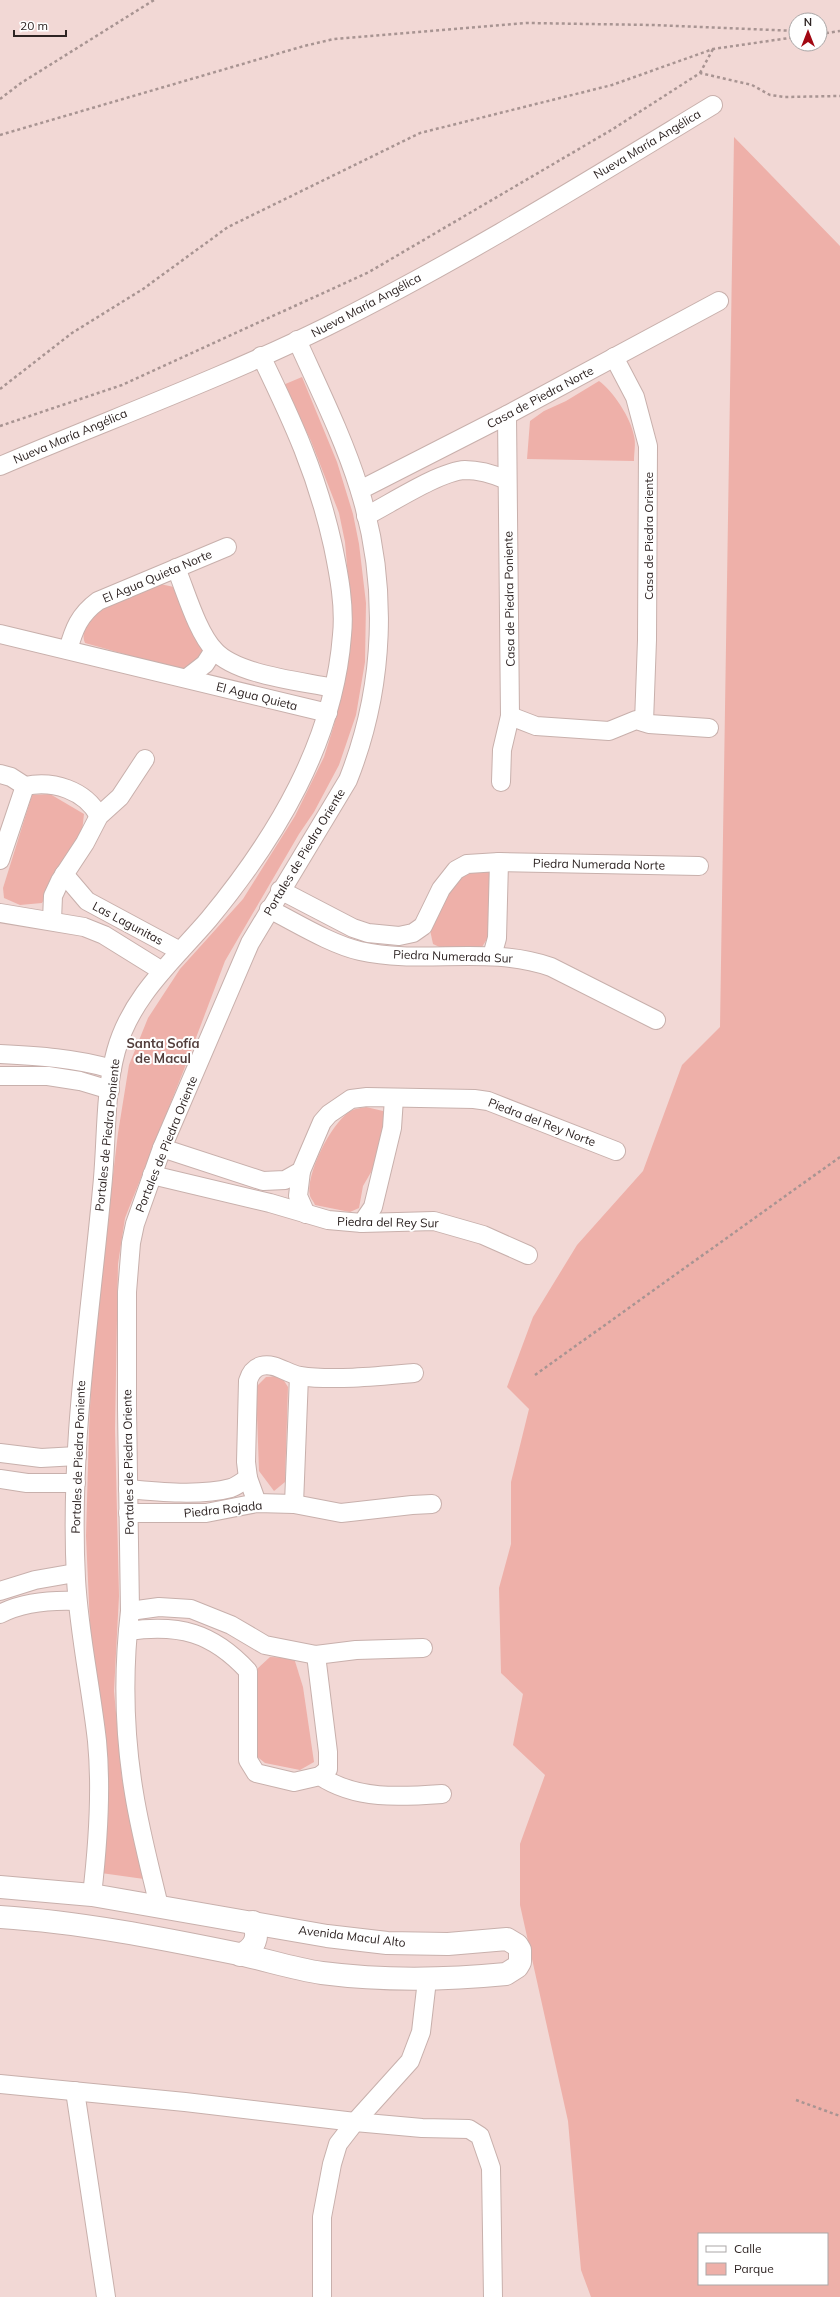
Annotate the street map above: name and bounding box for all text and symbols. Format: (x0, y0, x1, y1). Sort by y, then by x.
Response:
scale bar (14, 12, 66, 38)
north arrow (788, 12, 828, 52)
text: N (804, 15, 812, 29)
text: 20 m (20, 18, 48, 33)
street label: Nueva María Angélica (591, 106, 703, 182)
street label: Nueva María Angélica (308, 270, 424, 340)
street label: Casa de Piedra Norte (484, 363, 596, 431)
street label: Nueva María Angélica (11, 405, 129, 467)
street label: Casa de Piedra Oriente (641, 472, 656, 600)
street label: Casa de Piedra Poniente (500, 531, 518, 667)
street label: El Agua Quieta Norte (100, 546, 214, 606)
street label: El Agua Quieta (215, 679, 299, 713)
street label: Portales de Piedra Oriente (260, 786, 348, 918)
street label: Piedra Numerada Norte (533, 855, 665, 873)
street label: Las Lagunitas (90, 898, 166, 948)
street label: Piedra Numerada Sur (393, 946, 514, 966)
district label: Santa Sofía de Macul (126, 1035, 200, 1066)
street label: Portales de Piedra Poniente (92, 1058, 122, 1212)
street label: Portales de Piedra Oriente (132, 1074, 200, 1214)
street label: Piedra del Rey Norte (486, 1095, 598, 1149)
street label: Piedra del Rey Sur (337, 1214, 440, 1230)
street label: Portales de Piedra Poniente (68, 1380, 88, 1534)
street label: Portales de Piedra Oriente (119, 1389, 137, 1535)
street label: Piedra Rajada (183, 1497, 263, 1521)
street label: Avenida Macul Alto (298, 1922, 407, 1950)
legend (698, 2233, 828, 2285)
text: Calle (734, 2241, 761, 2256)
text: Parque (734, 2261, 774, 2276)

